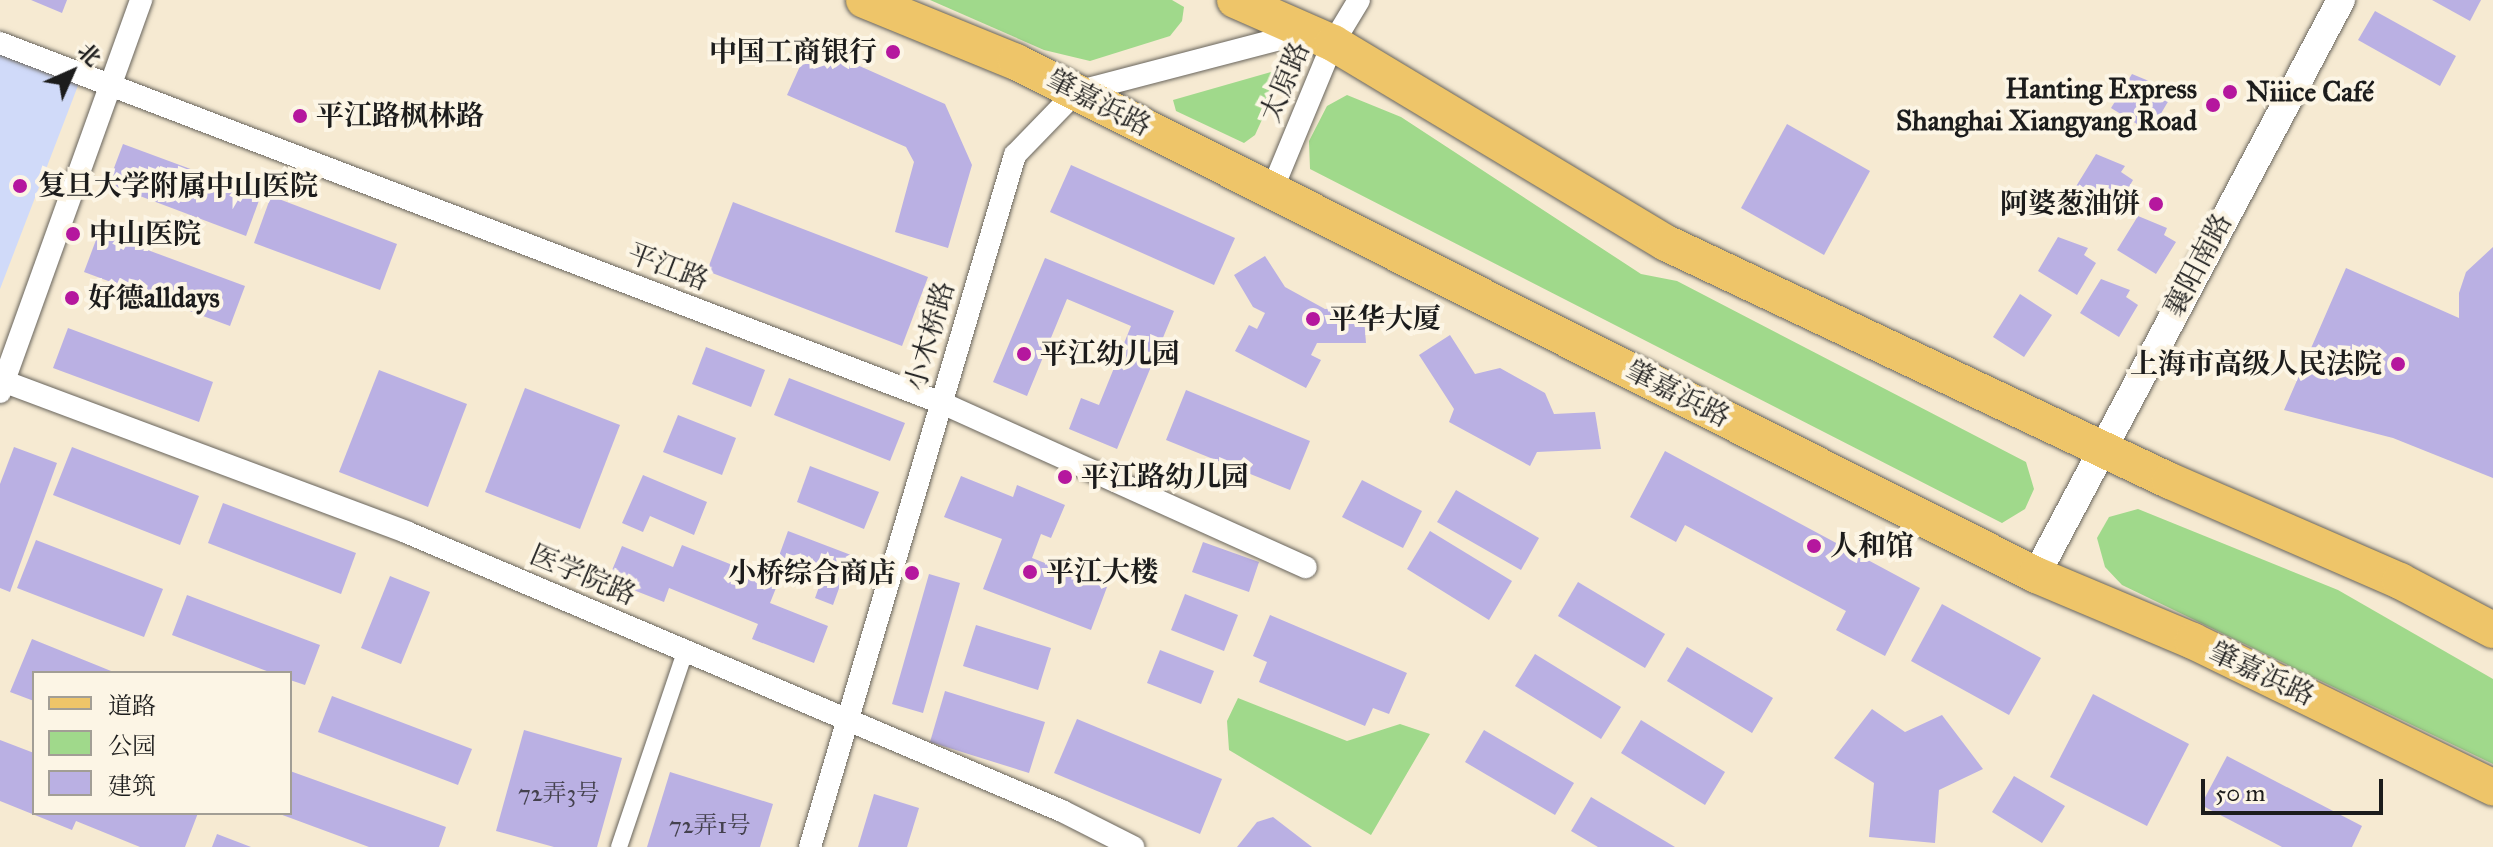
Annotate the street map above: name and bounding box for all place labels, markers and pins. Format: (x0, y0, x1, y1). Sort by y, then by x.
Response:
place label: 中国工商银行 (709, 35, 877, 69)
marker: 中国工商银行 (884, 43, 902, 61)
place label: Hanting Express Shanghai Xiangyang Road (1896, 72, 2197, 138)
place label: Niiice Café (2246, 75, 2374, 109)
marker: Niiice Café (2221, 83, 2239, 101)
marker: Hanting Express Shanghai Xiangyang Road (2204, 96, 2222, 114)
place label: 平江路枫林路 (316, 99, 484, 133)
marker: 平江路枫林路 (291, 107, 309, 125)
place label: 复旦大学附属中山医院 (38, 169, 318, 203)
marker: 复旦大学附属中山医院 (9, 175, 31, 197)
place label: 阿婆葱油饼 (2000, 187, 2140, 221)
marker: 阿婆葱油饼 (2147, 195, 2165, 213)
place label: 中山医院 (89, 217, 201, 251)
marker: 中山医院 (64, 225, 82, 243)
place label: 好德alldays (88, 281, 220, 315)
marker: 好德alldays (63, 289, 81, 307)
place label: 平华大厦 (1329, 302, 1441, 336)
marker: 平华大厦 (1304, 310, 1322, 328)
place label: 平江幼儿园 (1040, 337, 1180, 371)
marker: 平江幼儿园 (1015, 345, 1033, 363)
place label: 上海市高级人民法院 (2130, 347, 2382, 381)
marker: 上海市高级人民法院 (2389, 355, 2407, 373)
place label: 平江路幼儿园 (1081, 460, 1249, 494)
marker: 平江路幼儿园 (1056, 468, 1074, 486)
place label: 人和馆 (1830, 529, 1914, 563)
marker: 人和馆 (1805, 537, 1823, 555)
place label: 平江大楼 (1046, 555, 1158, 589)
place label: 小桥综合商店 (728, 556, 896, 590)
marker: 平江大楼 (1021, 563, 1039, 581)
marker: 小桥综合商店 (903, 564, 921, 582)

